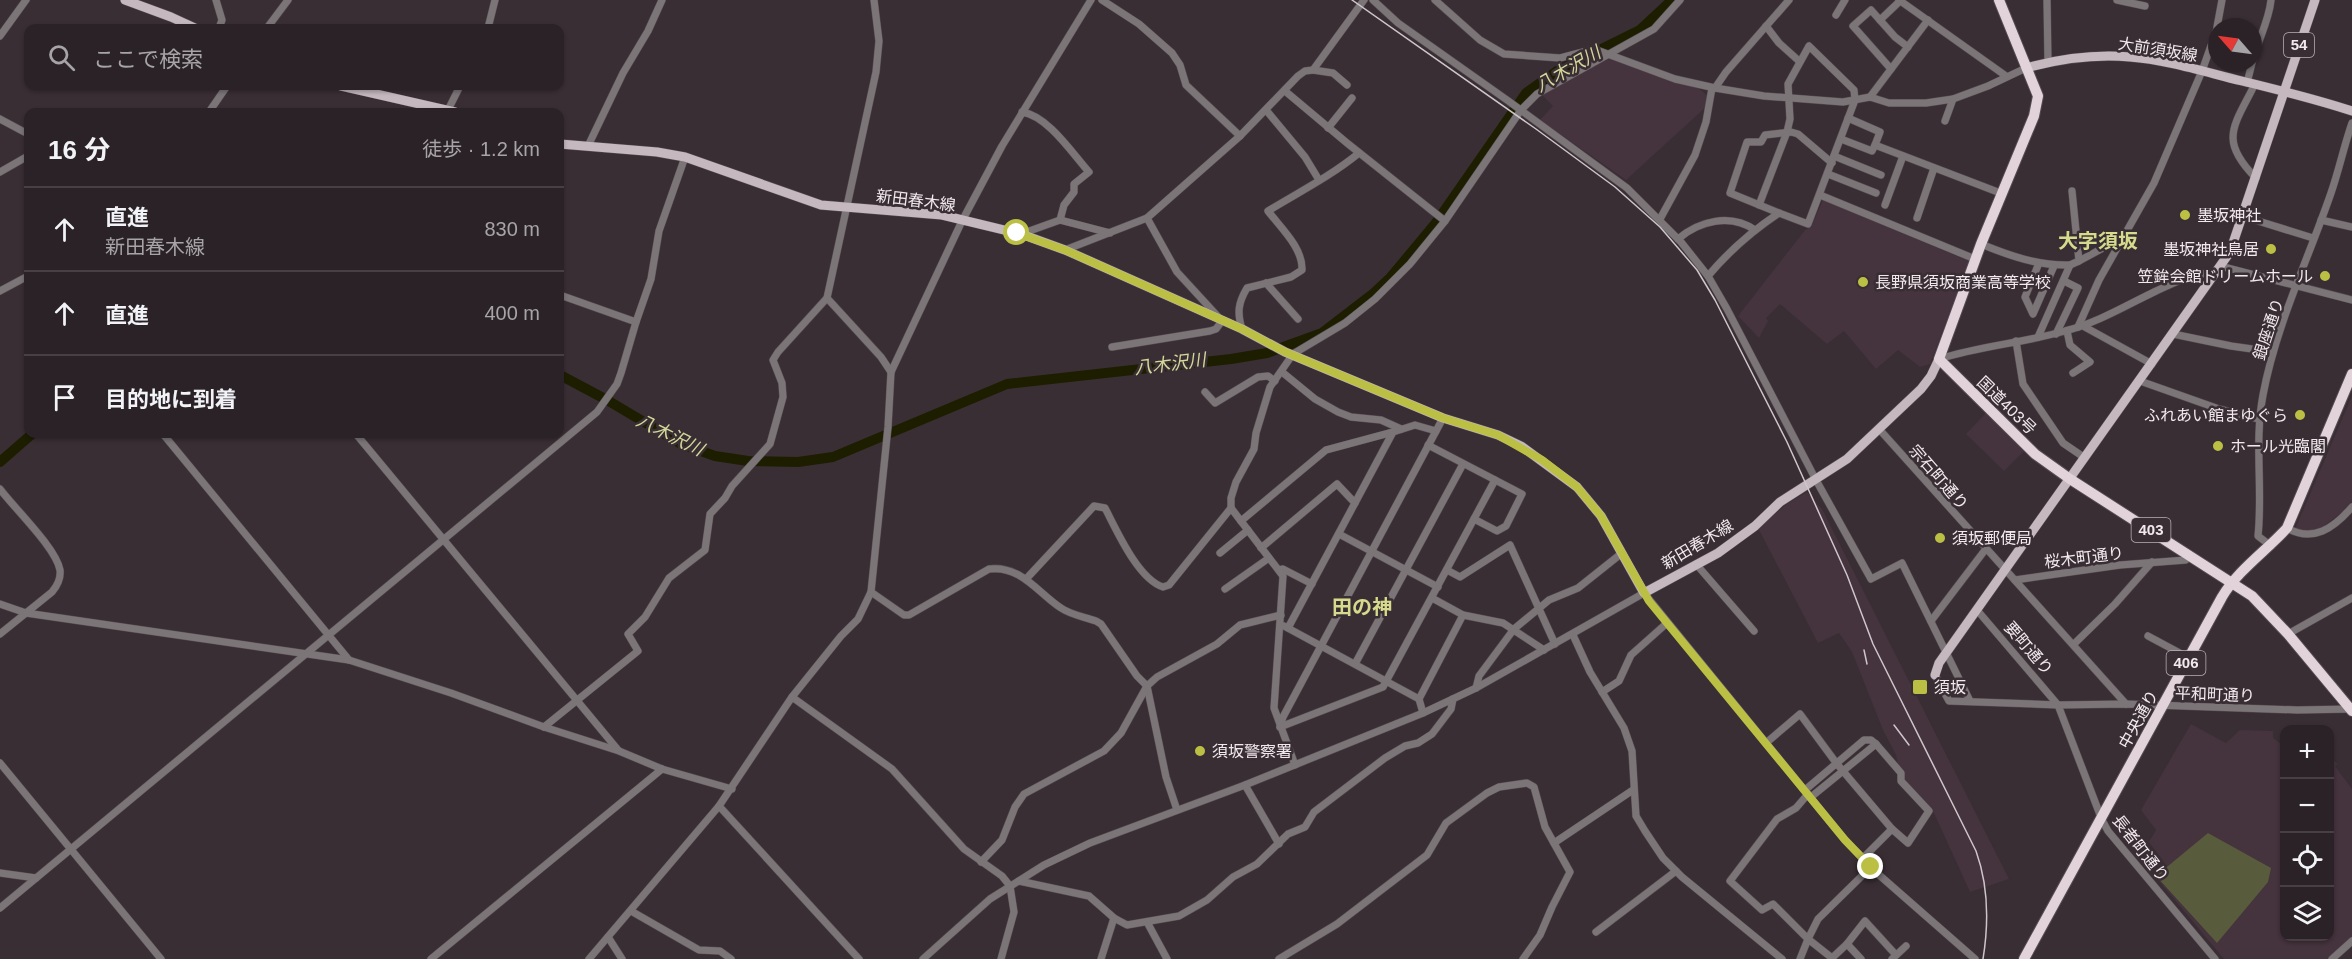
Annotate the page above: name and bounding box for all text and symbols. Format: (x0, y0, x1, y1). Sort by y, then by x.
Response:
north arrow (2208, 18, 2262, 72)
search box (24, 24, 564, 90)
road number: 54 (2284, 33, 2314, 57)
street label: 大前須坂線 (2117, 35, 2199, 64)
icon: search (45, 41, 78, 74)
water label: 八木沢川 (1532, 41, 1606, 96)
text: ここで検索 (93, 47, 203, 72)
text: 16 分 (48, 135, 110, 165)
text: 徒歩 · 1.2 km (422, 138, 540, 160)
street label: 新田春木線 (875, 187, 957, 214)
text: 直進 (105, 205, 149, 230)
place label: 墨坂神社 (2197, 207, 2261, 224)
marker: 墨坂神社 (2178, 208, 2192, 222)
icon: ahead (48, 213, 81, 246)
text: 830 m (484, 218, 540, 240)
route start (1003, 219, 1029, 245)
district label: 大字須坂 (2058, 230, 2138, 252)
text: 新田春木線 (105, 236, 205, 258)
place label: 墨坂神社鳥居 (2163, 241, 2259, 258)
marker: 墨坂神社鳥居 (2264, 242, 2278, 256)
place label: 笠鉾会館ドリームホール (2137, 268, 2313, 285)
marker: 笠鉾会館ドリームホール (2318, 269, 2332, 283)
place label: 長野県須坂商業高等学校 (1875, 274, 2051, 291)
marker: 長野県須坂商業高等学校 (1856, 275, 1870, 289)
street label: 銀座通り (2251, 296, 2286, 362)
icon: ahead (48, 297, 81, 330)
text: 400 m (484, 302, 540, 324)
text: 直進 (105, 303, 149, 328)
water label: 八木沢川 (1133, 349, 1209, 378)
street label: 国道403号 (1974, 373, 2039, 437)
icon: arrive (48, 381, 81, 414)
text: 目的地に到着 (105, 387, 237, 412)
place label: ふれあい館まゆぐら (2144, 407, 2288, 424)
marker: ふれあい館まゆぐら (2293, 408, 2307, 422)
water label: 八木沢川 (633, 410, 709, 461)
place label: ホール光臨閣 (2230, 438, 2326, 455)
marker: ホール光臨閣 (2211, 439, 2225, 453)
street label: 宗石町通り (1906, 442, 1971, 513)
street label: 新田春木線 (1659, 517, 1736, 572)
road number: 403 (2132, 518, 2170, 542)
place label: 須坂郵便局 (1952, 530, 2032, 547)
marker: 須坂郵便局 (1933, 531, 1947, 545)
street label: 桜木町通り (2043, 544, 2125, 571)
district label: 田の神 (1332, 596, 1392, 618)
street label: 要町通り (2001, 619, 2056, 678)
road number: 406 (2166, 651, 2206, 675)
marker: 須坂 (1911, 678, 1929, 696)
place label: 須坂 (1934, 679, 1966, 696)
street label: 平和町通り (2175, 685, 2255, 704)
street label: 中央通り (2115, 687, 2161, 751)
map controls (2280, 725, 2334, 941)
button: + (2280, 725, 2334, 779)
place label: 須坂警察署 (1212, 743, 1292, 760)
marker: 須坂警察署 (1193, 744, 1207, 758)
button: − (2280, 779, 2334, 833)
street label: 長者町通り (2109, 812, 2172, 885)
button: locate (2280, 833, 2334, 887)
route end (1857, 853, 1883, 879)
button: layers (2280, 887, 2334, 941)

